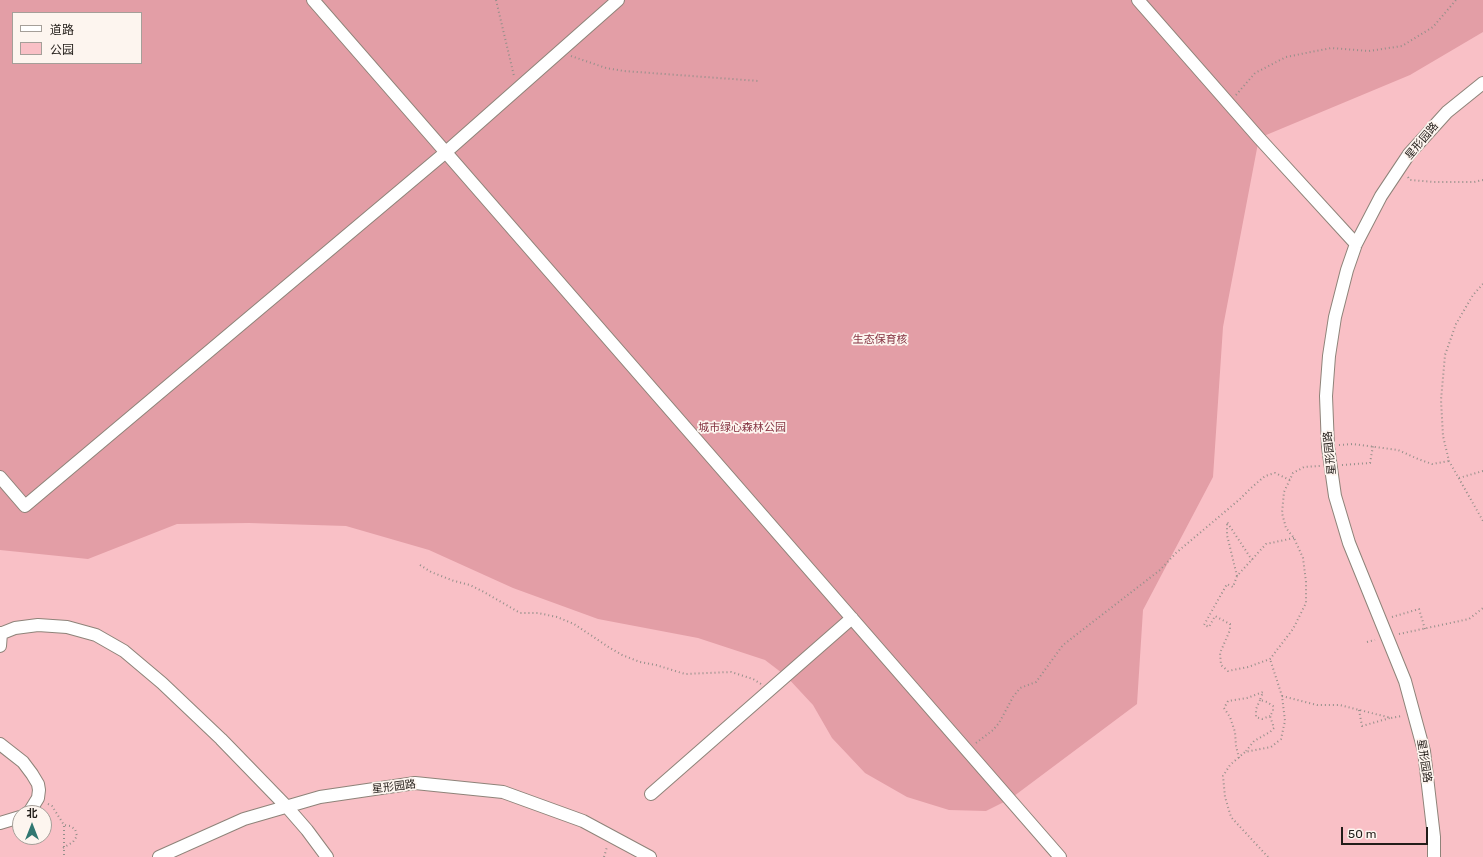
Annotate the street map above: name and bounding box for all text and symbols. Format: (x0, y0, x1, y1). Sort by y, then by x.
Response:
legend (12, 12, 142, 64)
text: 道路 (50, 23, 74, 37)
text: 公园 (50, 43, 74, 57)
street label: 星形园路 (1403, 120, 1441, 162)
park label: 生态保育核 (853, 333, 907, 347)
park label: 城市绿心森林公园 (698, 421, 786, 435)
street label: 星形园路 (1321, 430, 1339, 476)
street label: 星形园路 (1414, 738, 1434, 784)
street label: 星形园路 (371, 778, 417, 796)
north arrow (12, 805, 52, 845)
text: 北 (27, 807, 38, 820)
scale bar (1343, 819, 1430, 845)
text: 50 m (1348, 827, 1376, 841)

